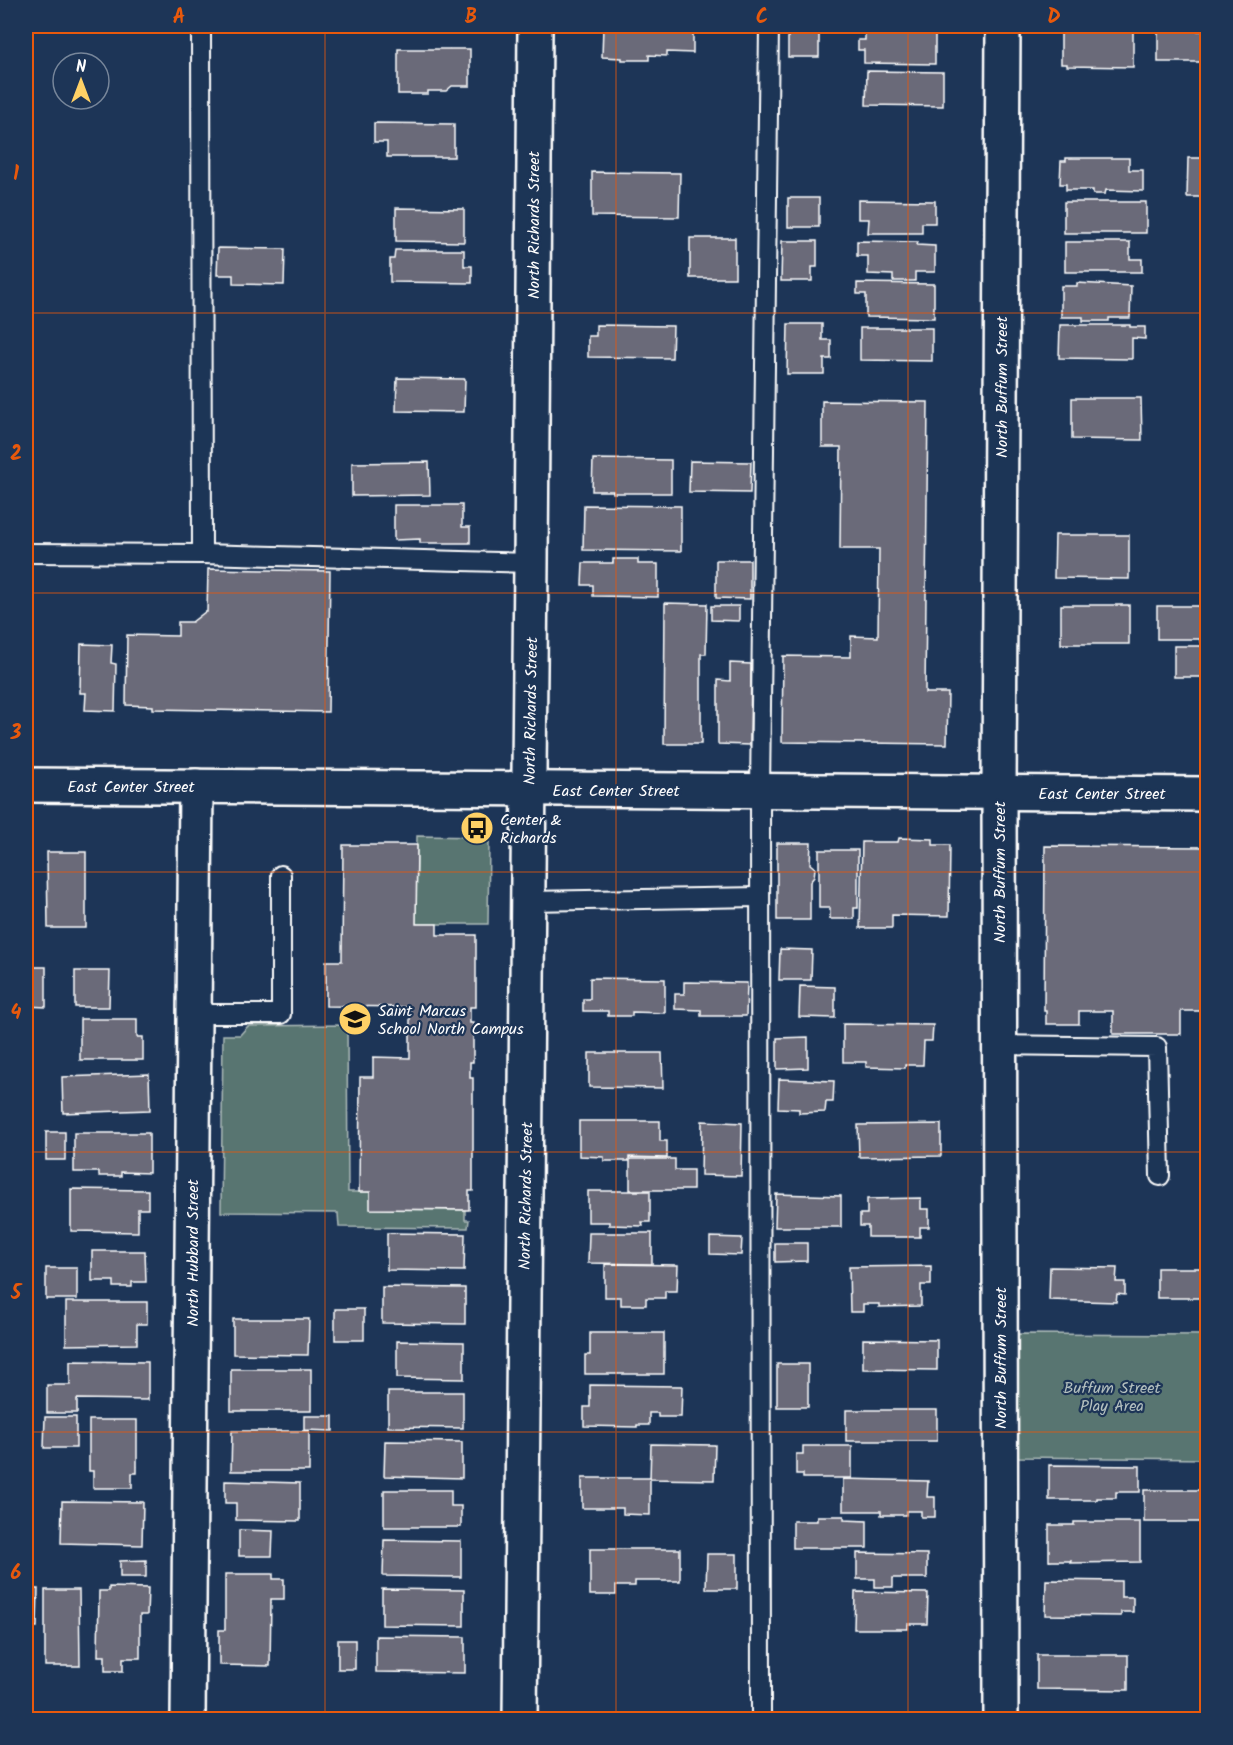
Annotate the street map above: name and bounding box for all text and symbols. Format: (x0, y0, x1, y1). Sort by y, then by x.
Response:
text: A (173, 2, 185, 34)
text: B (465, 2, 477, 34)
text: C (756, 2, 768, 34)
text: D (1047, 2, 1061, 34)
north arrow (51, 51, 111, 111)
text: N (76, 55, 86, 80)
street label: North Richards Street (522, 150, 547, 299)
text: 1 (13, 159, 19, 191)
street label: North Buffum Street (990, 315, 1015, 458)
text: 2 (10, 439, 22, 471)
street label: North Richards Street (518, 636, 545, 785)
text: 3 (10, 718, 22, 750)
street label: East Center Street (67, 775, 195, 800)
street label: East Center Street (552, 779, 680, 804)
street label: East Center Street (1038, 782, 1166, 807)
street label: North Buffum Street (988, 800, 1013, 943)
place label: Center & Richards (500, 808, 562, 851)
bus stop icon: Center & Richards (459, 810, 495, 846)
text: 4 (11, 998, 22, 1030)
place label: Saint Marcus School North Campus (378, 999, 524, 1042)
school or university icon: Saint Marcus School North Campus (337, 1001, 373, 1037)
street label: North Richards Street (513, 1121, 540, 1270)
street label: North Hubbard Street (181, 1178, 206, 1327)
text: 5 (10, 1278, 23, 1310)
street label: North Buffum Street (989, 1286, 1014, 1429)
park label: Buffum Street Play Area (1063, 1376, 1161, 1419)
text: 6 (11, 1558, 22, 1590)

